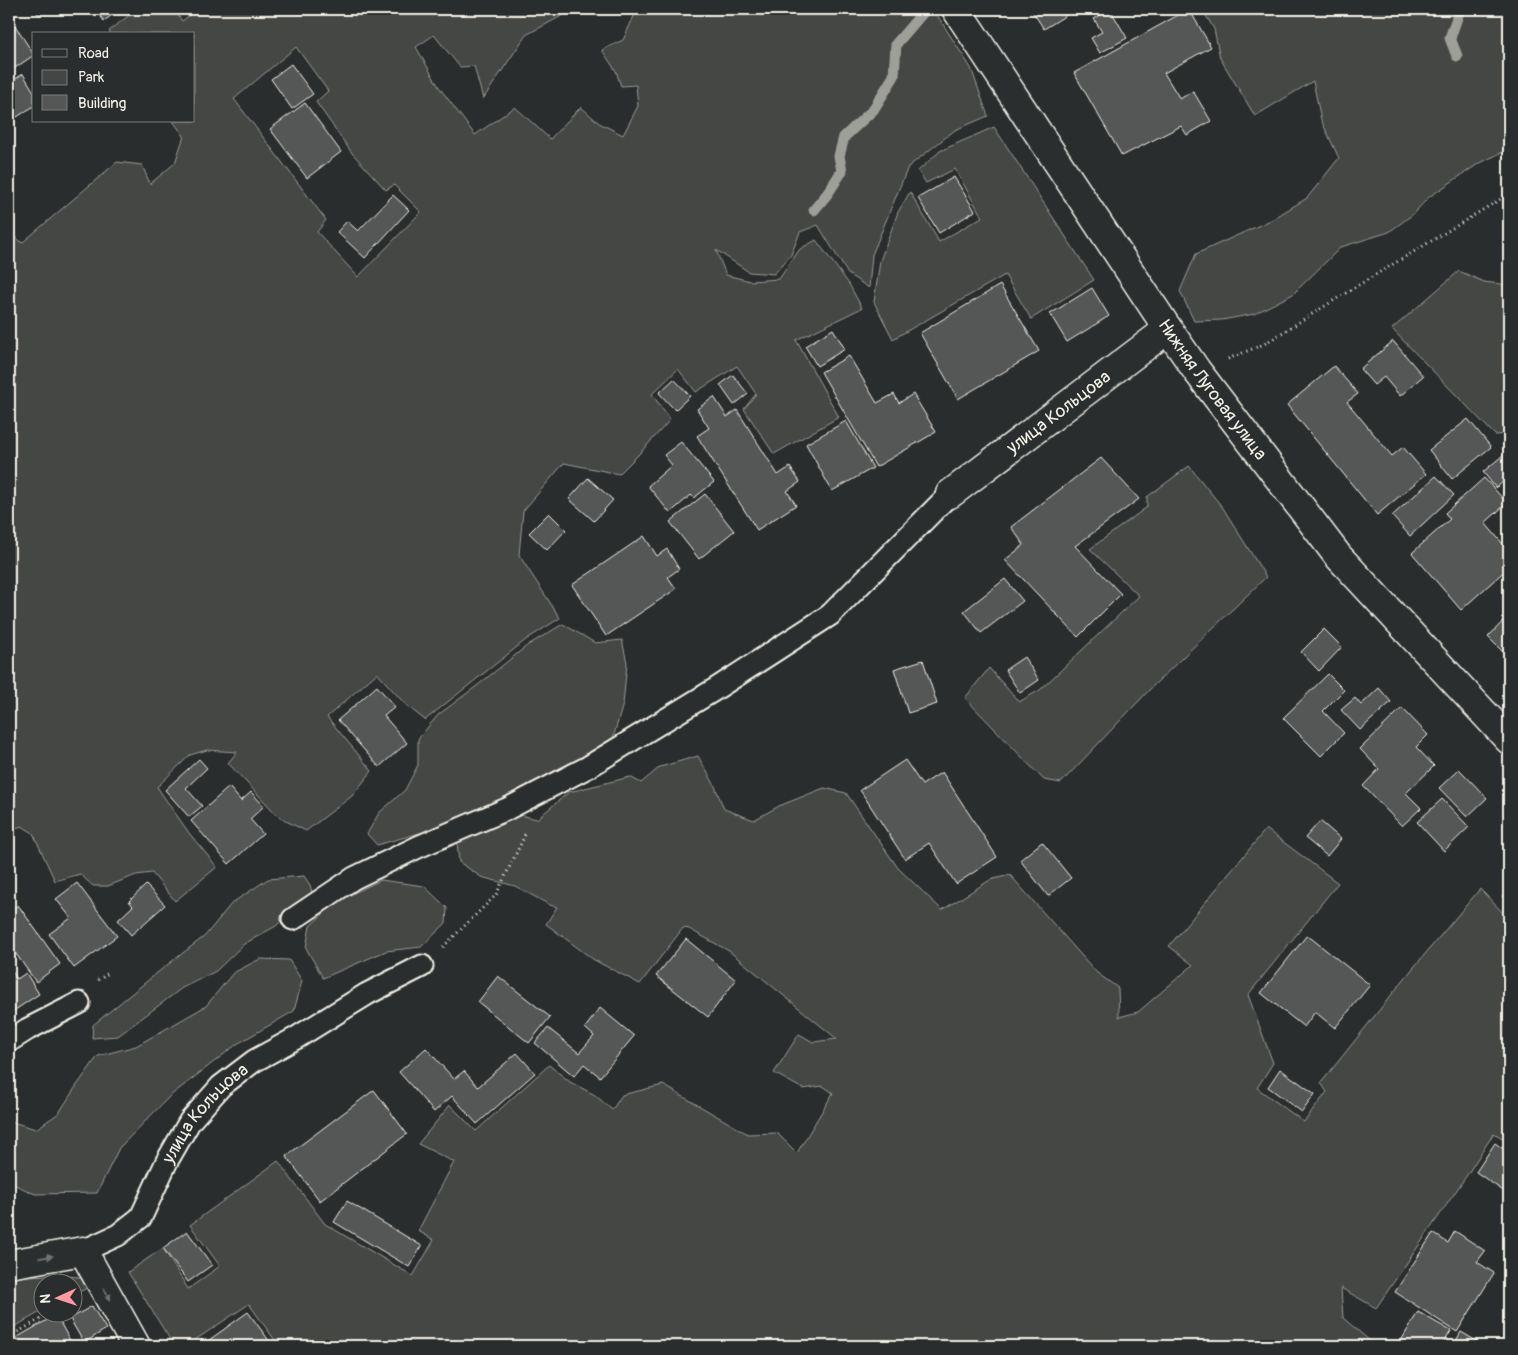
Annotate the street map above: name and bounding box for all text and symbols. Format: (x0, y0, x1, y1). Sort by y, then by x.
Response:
legend (32, 32, 195, 122)
text: Road (78, 44, 109, 63)
text: Park (78, 68, 105, 87)
text: Building (78, 94, 126, 113)
street label: Нижняя Луговая улица (1153, 315, 1272, 465)
street label: улица Кольцова (1001, 365, 1115, 459)
street label: улица Кольцова (156, 1058, 253, 1168)
one-way arrow (38, 1253, 54, 1261)
north arrow (32, 1272, 82, 1322)
one-way arrow (103, 1286, 111, 1301)
text: N (37, 1293, 54, 1304)

